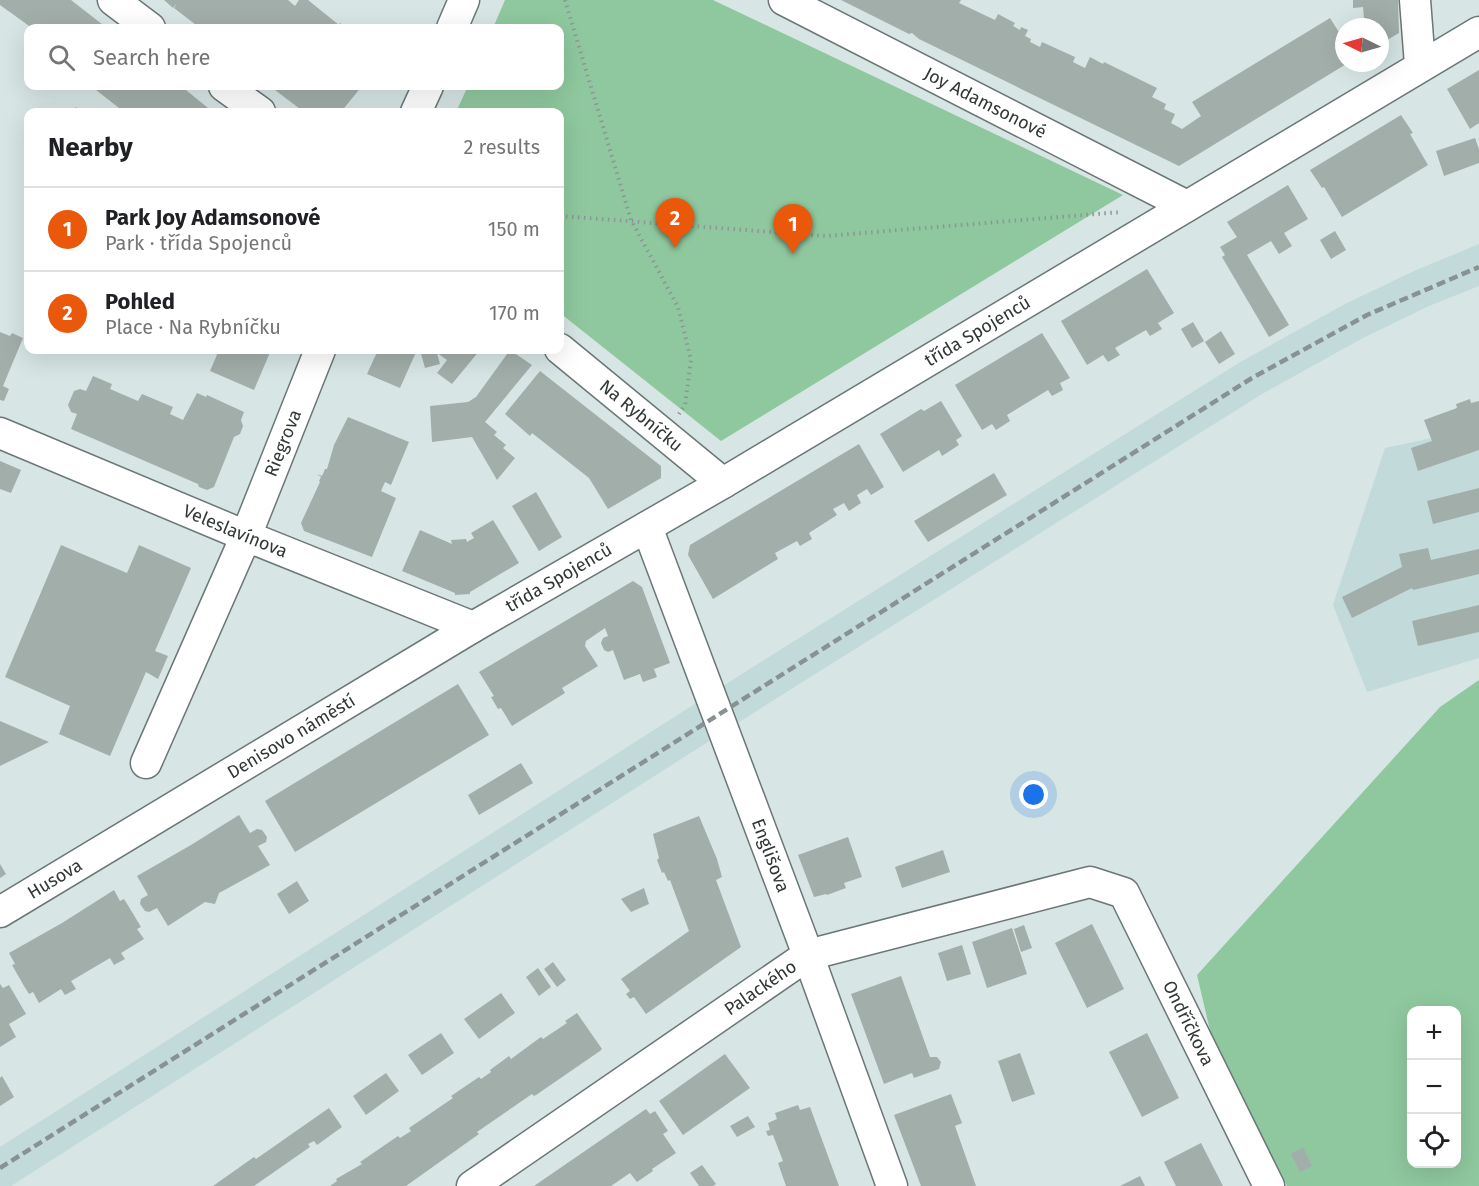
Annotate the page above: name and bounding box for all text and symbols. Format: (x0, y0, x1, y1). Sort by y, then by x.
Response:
north arrow (1335, 18, 1389, 72)
search box (24, 24, 564, 90)
icon: search (45, 41, 78, 74)
text: Search here (93, 44, 211, 71)
street label: Joy Adamsonové (920, 62, 1050, 143)
text: Nearby (48, 132, 133, 163)
text: 2 results (463, 135, 540, 159)
pin: 2 (656, 198, 694, 248)
text: Park Joy Adamsonové (105, 204, 320, 231)
pin: 1 (774, 204, 812, 254)
text: 1 (63, 217, 72, 241)
text: 150 m (488, 217, 540, 241)
text: Park · třída Spojenců (105, 231, 292, 255)
text: Pohled (105, 288, 175, 315)
street label: třída Spojenců (921, 291, 1034, 371)
text: 2 (62, 301, 73, 325)
text: 170 m (489, 301, 540, 325)
text: Place · Na Rybníčku (105, 315, 281, 339)
street label: Na Rybníčku (595, 375, 687, 456)
street label: Riegrova (260, 406, 306, 480)
street label: Veleslavínova (180, 500, 291, 562)
street label: třída Spojenců (501, 538, 616, 617)
street label: Denisovo náměstí (223, 690, 359, 784)
your location (1019, 780, 1048, 809)
street label: Englišova (747, 816, 794, 895)
street label: Husova (23, 854, 86, 904)
street label: Palackého (720, 955, 801, 1020)
street label: Ondříčkova (1158, 977, 1219, 1069)
map controls (1407, 1006, 1461, 1168)
button: + (1407, 1006, 1461, 1060)
button: − (1407, 1060, 1461, 1114)
button: locate (1407, 1114, 1461, 1168)

